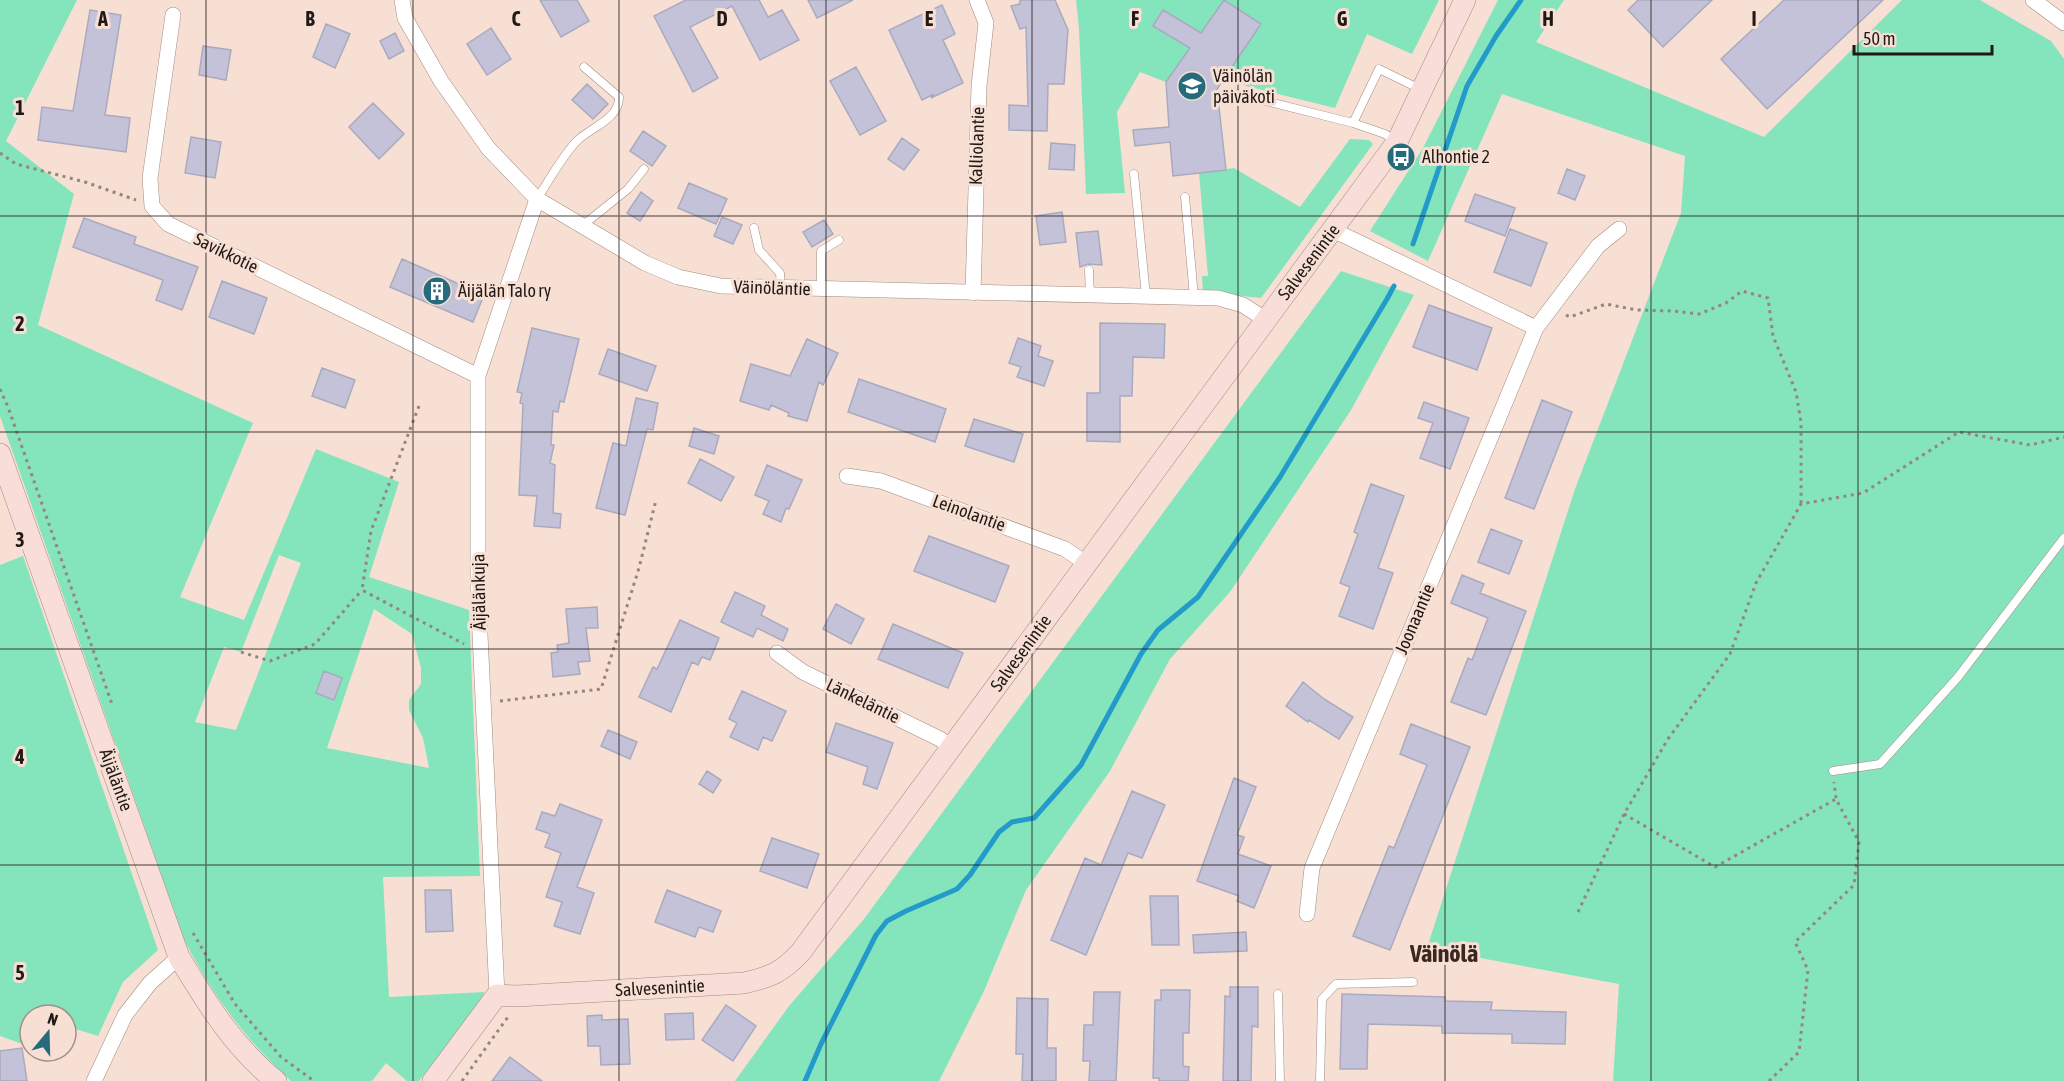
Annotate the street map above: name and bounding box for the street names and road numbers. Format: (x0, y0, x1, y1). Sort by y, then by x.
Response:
street label: Kalliolantie (965, 106, 988, 185)
street label: Salvesenintie (1273, 220, 1344, 304)
street label: Savikkotie (191, 228, 262, 277)
street label: Väinöläntie (733, 276, 811, 299)
street label: Leinolantie (930, 490, 1008, 535)
street label: Äijälänkuja (467, 554, 490, 630)
street label: Joonaantie (1390, 580, 1439, 657)
street label: Salvesenintie (986, 610, 1055, 695)
street label: Länkeläntie (823, 674, 903, 727)
street label: Äijäläntie (96, 746, 137, 814)
street label: Salvesenintie (615, 975, 705, 1000)

